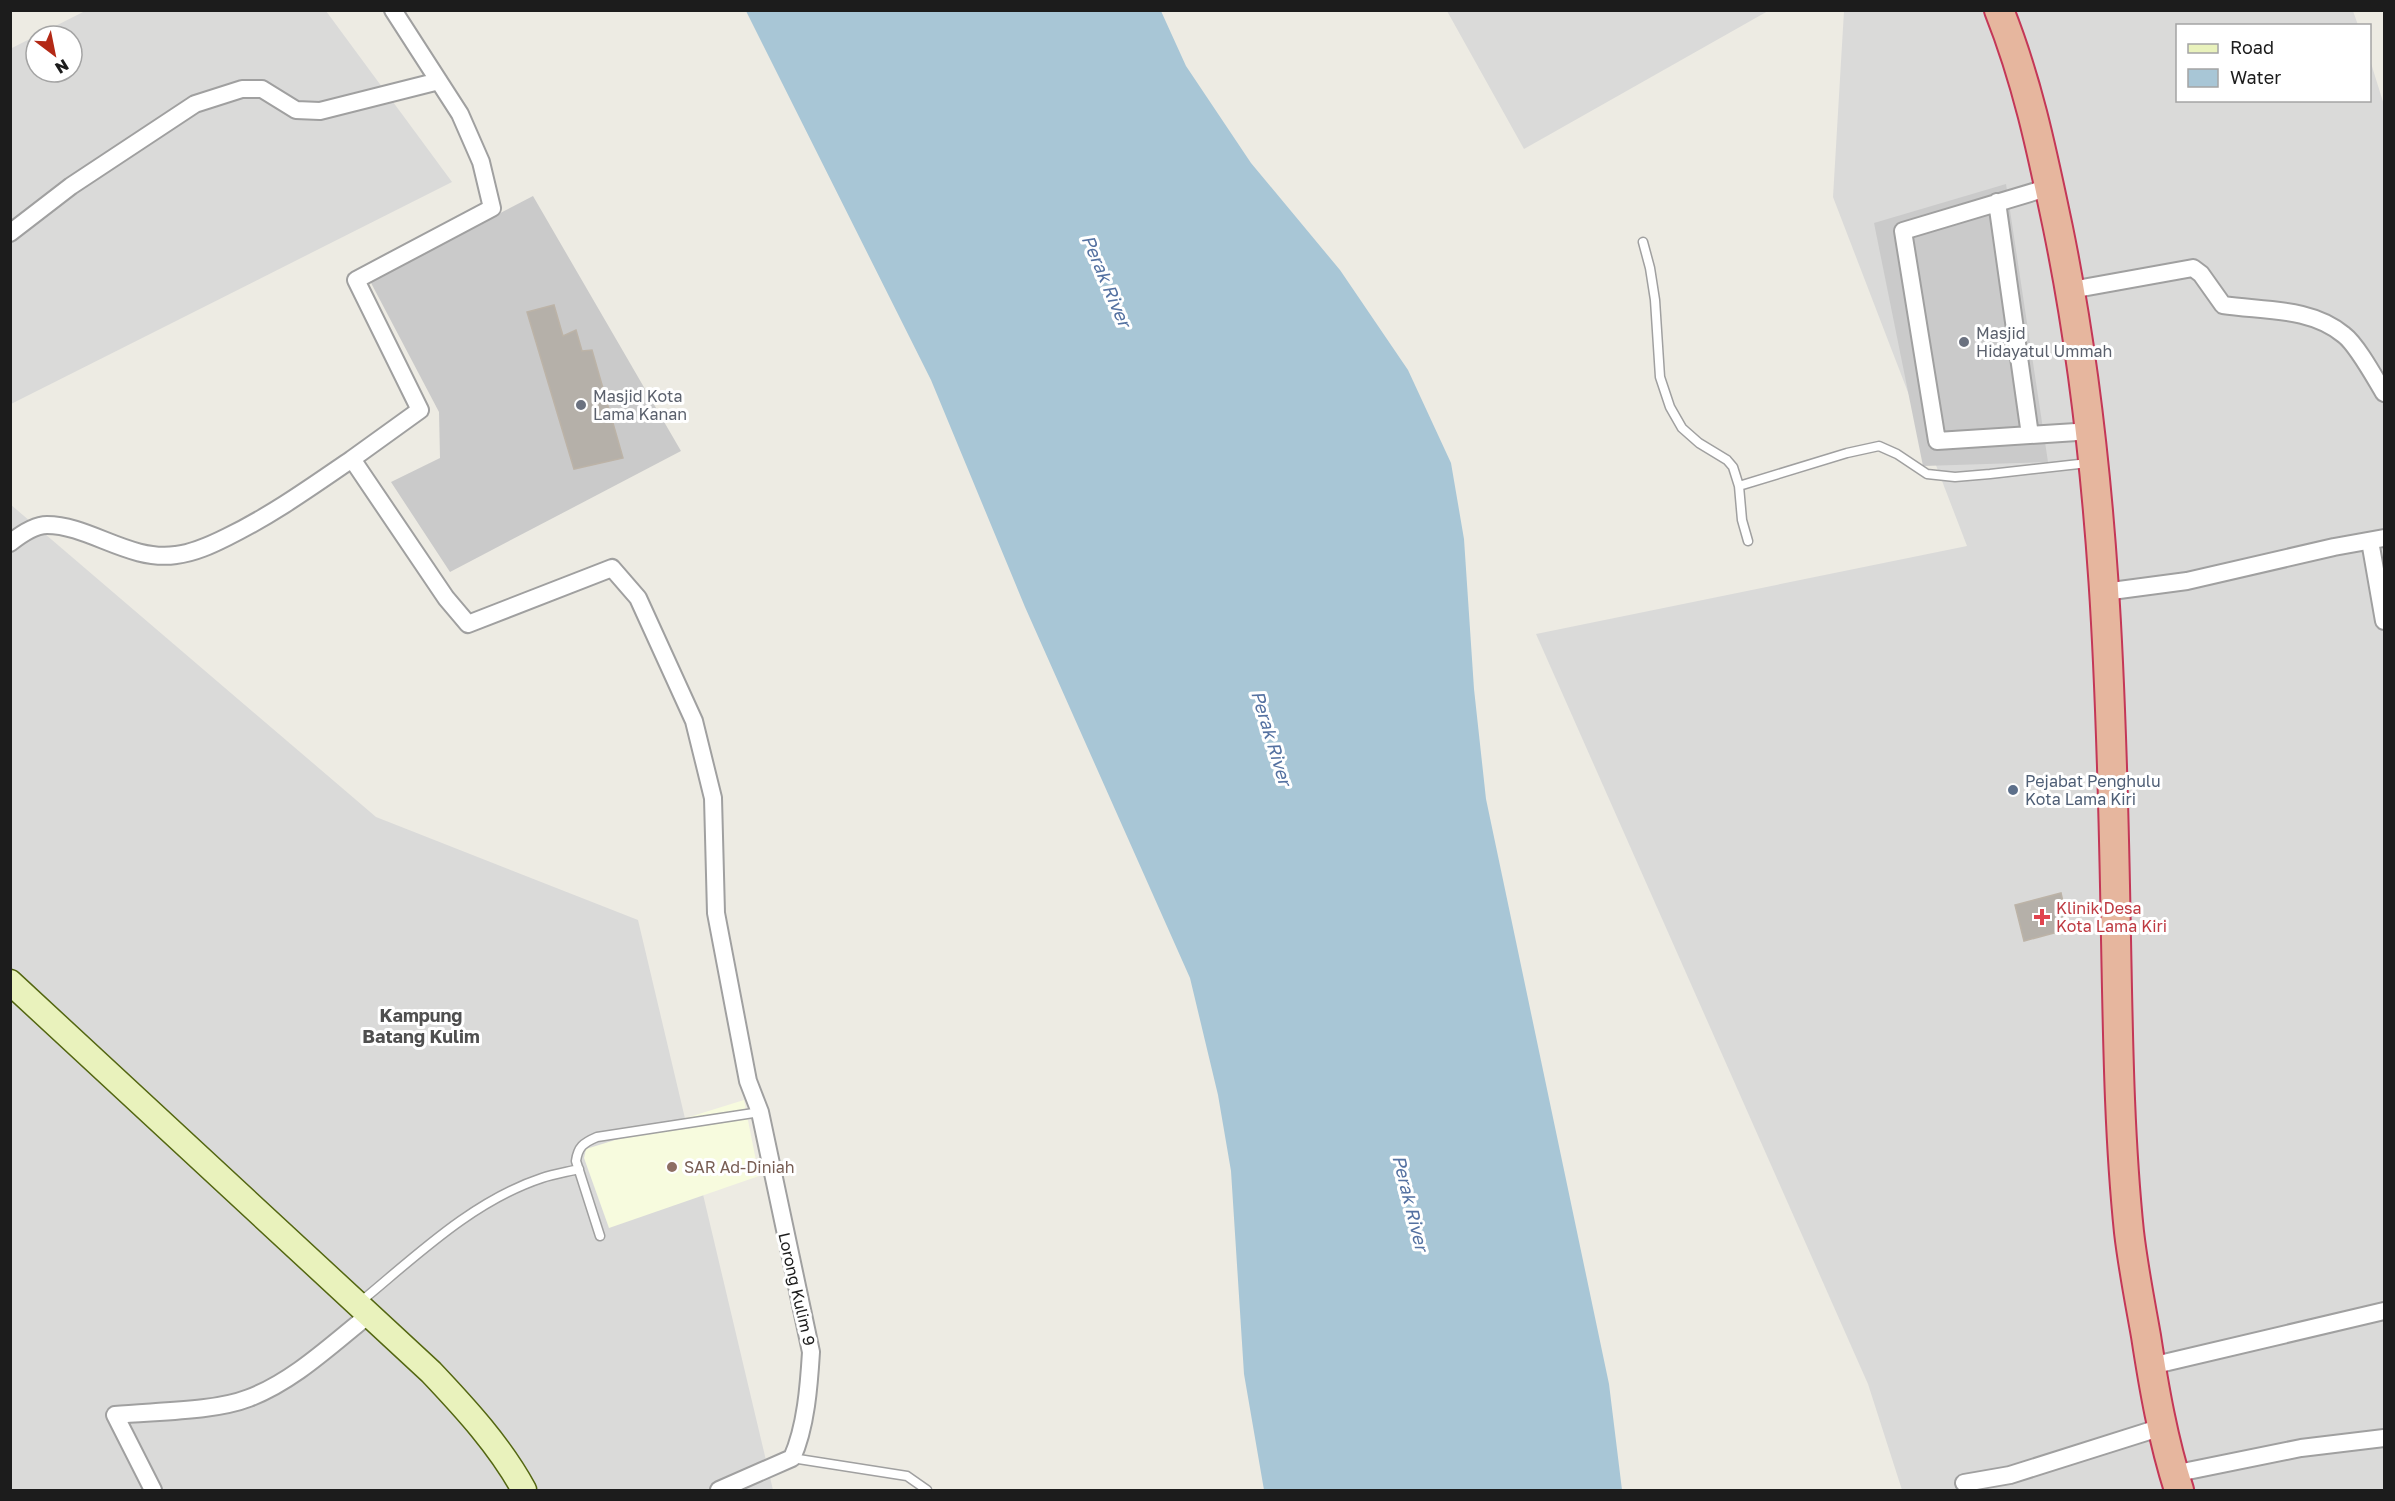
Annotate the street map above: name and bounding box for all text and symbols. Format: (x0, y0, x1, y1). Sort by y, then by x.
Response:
north arrow (24, 24, 84, 84)
legend (2176, 24, 2371, 102)
text: Road (2230, 36, 2274, 58)
text: N (51, 55, 72, 78)
text: Water (2230, 66, 2281, 88)
water label: Perak River (1078, 231, 1137, 333)
place label: Masjid Hidayatul Ummah (1976, 323, 2112, 361)
marker: Masjid Hidayatul Ummah (1957, 335, 1971, 349)
place label: Masjid Kota Lama Kanan (593, 386, 687, 424)
marker: Masjid Kota Lama Kanan (574, 398, 588, 412)
water label: Perak River (1247, 688, 1298, 791)
place label: Pejabat Penghulu Kota Lama Kiri (2025, 771, 2161, 809)
marker: Pejabat Penghulu Kota Lama Kiri (2006, 783, 2020, 797)
place label: Klinik Desa Kota Lama Kiri (2056, 898, 2167, 936)
marker: Klinik Desa Kota Lama Kiri (2033, 908, 2051, 926)
district label: Kampung Batang Kulim (362, 1004, 480, 1047)
water label: Perak River (1388, 1153, 1434, 1256)
place label: SAR Ad-Diniah (684, 1157, 795, 1177)
marker: SAR Ad-Diniah (665, 1160, 679, 1174)
street label: Lorong Kulim 9 (774, 1230, 820, 1348)

